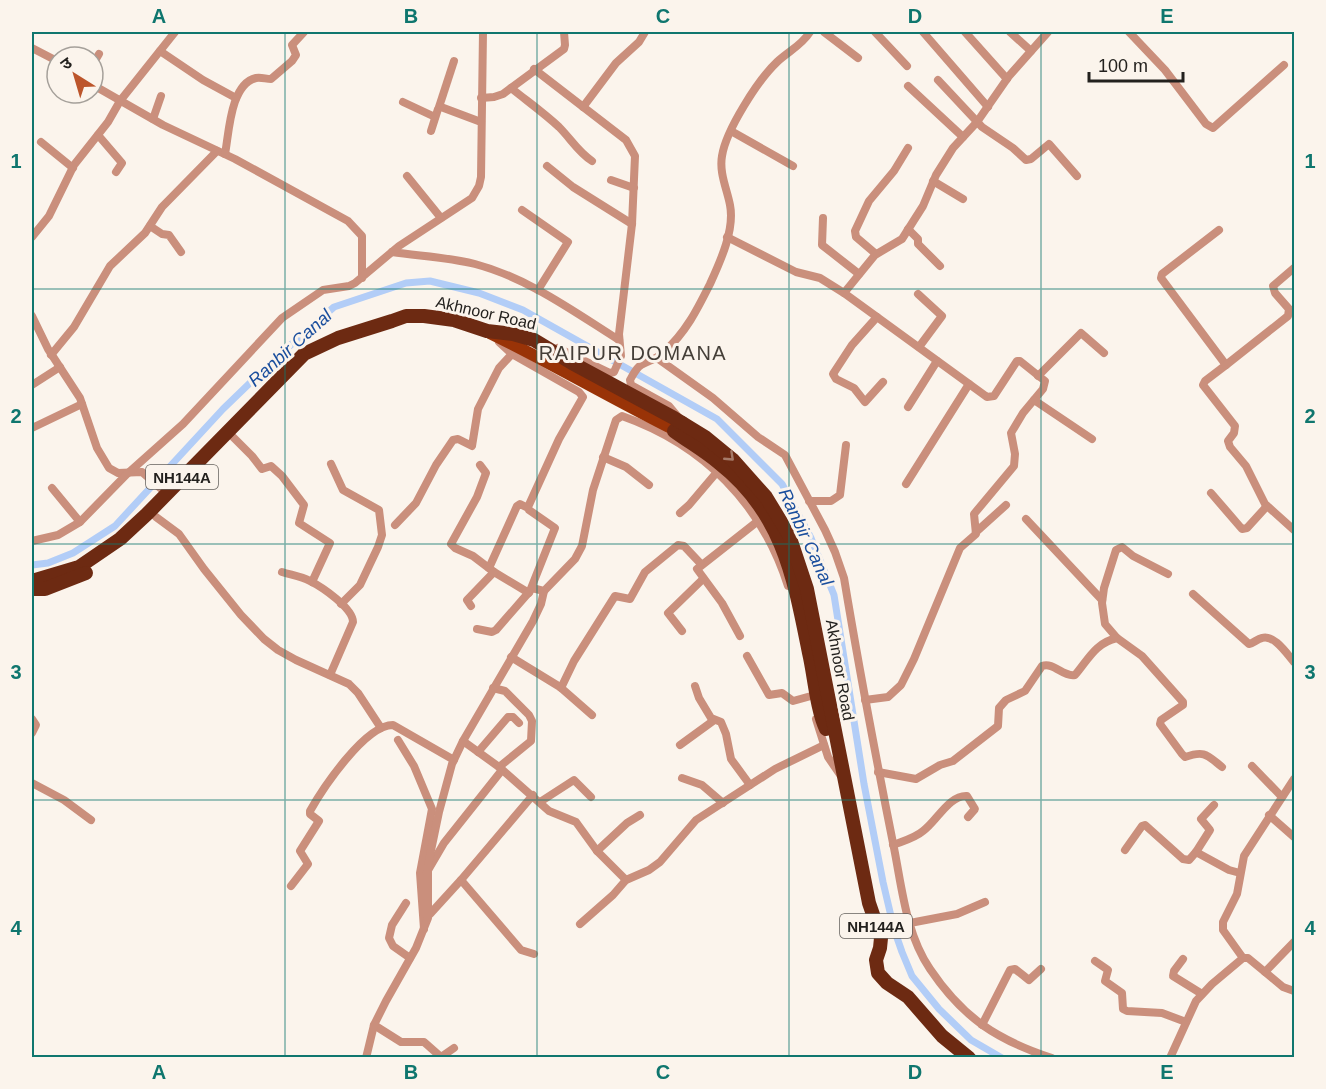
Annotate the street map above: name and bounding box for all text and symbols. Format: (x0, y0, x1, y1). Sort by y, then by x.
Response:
text: A (152, 5, 166, 27)
text: B (404, 5, 418, 27)
text: C (656, 5, 670, 27)
text: D (908, 5, 922, 27)
text: E (1160, 5, 1174, 27)
north arrow (45, 45, 105, 105)
scale bar (1089, 45, 1184, 83)
text: उ (57, 53, 76, 73)
text: 100 m (1098, 56, 1148, 76)
text: 1 (10, 150, 22, 172)
text: 1 (1304, 150, 1316, 172)
street label: Akhnoor Road (434, 293, 538, 333)
water label: Ranbir Canal (244, 305, 336, 391)
district label: RAIPUR DOMANA (539, 342, 727, 364)
text: 2 (10, 405, 22, 427)
text: 2 (1304, 405, 1316, 427)
one-way arrow (723, 450, 733, 461)
road number: NH144A (146, 465, 218, 489)
water label: Ranbir Canal (775, 485, 838, 590)
street label: Akhnoor Road (823, 618, 857, 722)
text: 3 (10, 661, 22, 683)
text: 3 (1304, 661, 1316, 683)
road number: NH144A (840, 914, 912, 938)
text: 4 (10, 917, 22, 939)
text: 4 (1304, 917, 1316, 939)
text: A (152, 1061, 166, 1083)
text: B (404, 1061, 418, 1083)
text: C (656, 1061, 670, 1083)
text: D (908, 1061, 922, 1083)
text: E (1160, 1061, 1174, 1083)

